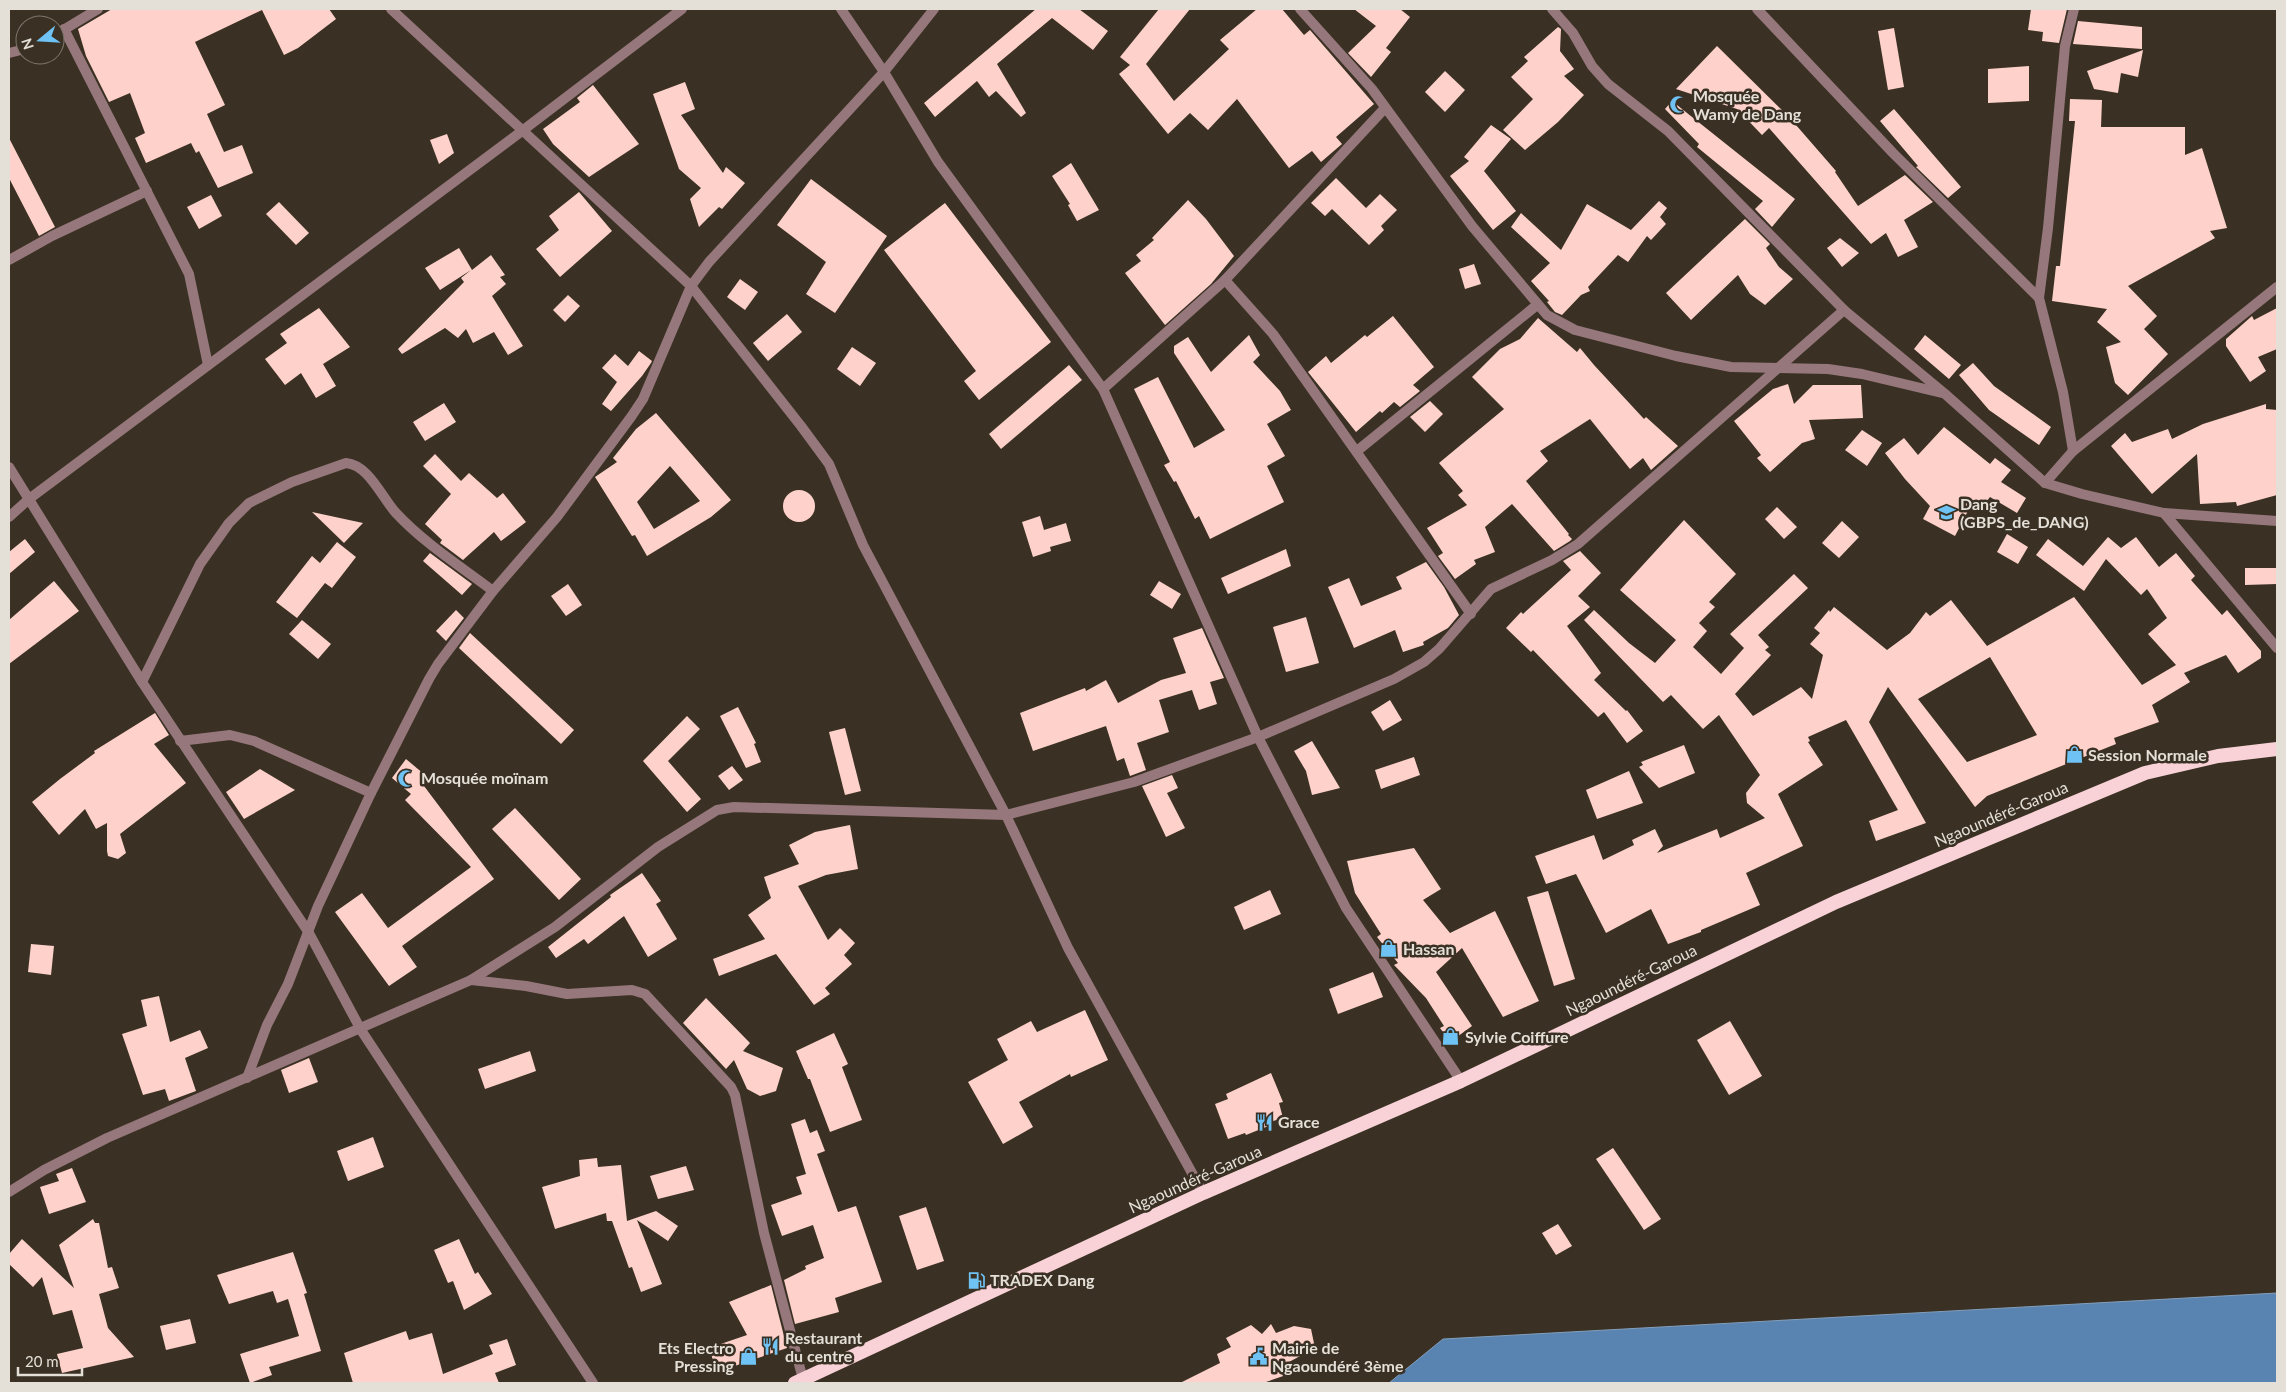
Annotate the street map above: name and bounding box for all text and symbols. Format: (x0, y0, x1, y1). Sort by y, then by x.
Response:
north arrow (15, 15, 65, 65)
text: N (17, 36, 37, 52)
place label: Mosquée Wamy de Dang (1693, 86, 1802, 123)
mosque icon: Mosquée Wamy de Dang (1669, 95, 1689, 115)
place label: Dang (GBPS_de_DANG) (1960, 494, 2089, 531)
school or university icon: Dang (GBPS_de_DANG) (1936, 503, 1956, 523)
shop icon: Session Normale (2064, 745, 2084, 765)
place label: Session Normale (2088, 745, 2207, 764)
mosque icon: Mosquée moïnam (397, 768, 417, 788)
place label: Mosquée moïnam (421, 768, 548, 787)
street label: Ngaoundéré-Garoua (1931, 777, 2071, 850)
shop icon: Hassan (1379, 939, 1399, 959)
place label: Hassan (1403, 939, 1454, 958)
street label: Ngaoundéré-Garoua (1562, 940, 1699, 1020)
shop icon: Sylvie Coiffure (1441, 1027, 1461, 1047)
place label: Sylvie Coiffure (1465, 1027, 1569, 1046)
restaurant icon: Grace (1254, 1112, 1274, 1132)
place label: Grace (1278, 1112, 1320, 1131)
street label: Ngaoundéré-Garoua (1125, 1141, 1264, 1216)
fuel station icon: TRADEX Dang (966, 1270, 986, 1290)
place label: TRADEX Dang (990, 1270, 1095, 1289)
place label: Restaurant du centre (785, 1328, 862, 1365)
restaurant icon: Restaurant du centre (761, 1337, 781, 1357)
place label: Ets Electro Pressing (658, 1338, 735, 1375)
place label: Mairie de Ngaoundéré 3ème (1272, 1338, 1404, 1375)
scale bar (18, 1344, 81, 1376)
shop icon: Ets Electro Pressing (738, 1347, 758, 1367)
public building icon: Mairie de Ngaoundéré 3ème (1248, 1347, 1268, 1367)
text: 20 m (25, 1352, 59, 1370)

